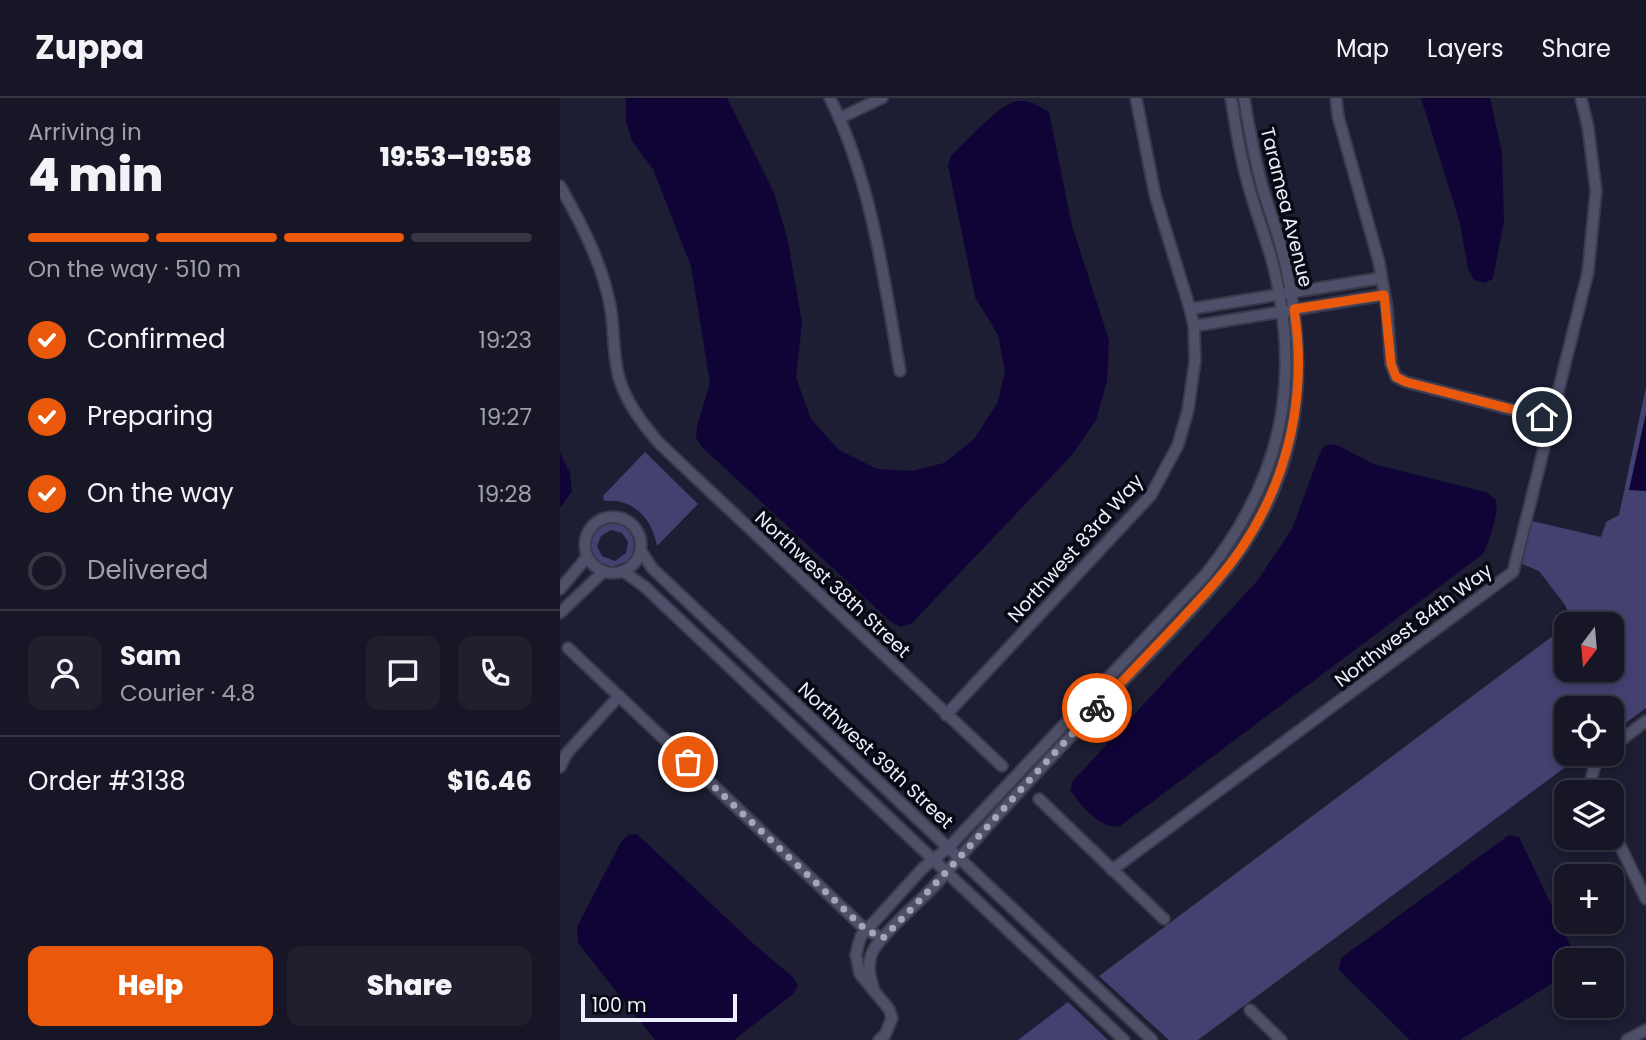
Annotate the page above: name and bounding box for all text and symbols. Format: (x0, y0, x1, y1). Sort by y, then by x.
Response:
text: Zuppa (35, 24, 144, 71)
text: Map (1336, 32, 1389, 65)
text: Layers (1427, 32, 1503, 65)
text: Share (1541, 32, 1611, 65)
text: Arriving in (28, 116, 142, 148)
street label: Taramea Avenue (1254, 124, 1319, 290)
text: 19:53–19:58 (380, 139, 532, 175)
text: 4 min (28, 143, 163, 207)
text: On the way · 510 m (28, 253, 241, 285)
icon: check (28, 321, 66, 359)
text: Confirmed (87, 321, 225, 357)
text: 19:23 (478, 324, 532, 356)
pin (1512, 387, 1572, 447)
icon: check (28, 398, 66, 436)
text: Preparing (87, 398, 213, 434)
icon: home (1523, 398, 1561, 436)
text: 19:27 (479, 401, 532, 433)
street label: Northwest 83rd Way (1001, 468, 1150, 628)
icon: check (28, 475, 66, 513)
text: On the way (87, 475, 234, 511)
text: 19:28 (478, 478, 532, 510)
street label: Northwest 38th Street (749, 505, 916, 664)
text: Delivered (87, 552, 208, 588)
street label: Northwest 84th Way (1329, 557, 1498, 694)
north arrow (1554, 612, 1624, 682)
map controls (1554, 612, 1624, 1018)
button: person (28, 636, 102, 710)
button: chat (366, 636, 440, 710)
button: phone (458, 636, 532, 710)
text: Sam (120, 638, 181, 674)
courier (1062, 673, 1132, 743)
street label: Northwest 39th Street (792, 676, 959, 835)
text: Courier · 4.8 (120, 677, 255, 709)
icon: bike (1078, 689, 1116, 727)
button: locate (1554, 696, 1624, 766)
pin (658, 732, 718, 792)
icon: bag (669, 743, 707, 781)
text: Order #3138 (28, 763, 186, 799)
text: $16.46 (447, 763, 532, 799)
button: layers (1554, 780, 1624, 850)
button: + (1554, 864, 1624, 934)
button: Help (28, 946, 273, 1026)
button: Share (287, 946, 532, 1026)
button: − (1554, 948, 1624, 1018)
scale bar (581, 991, 737, 1023)
text: 100 m (592, 992, 647, 1019)

